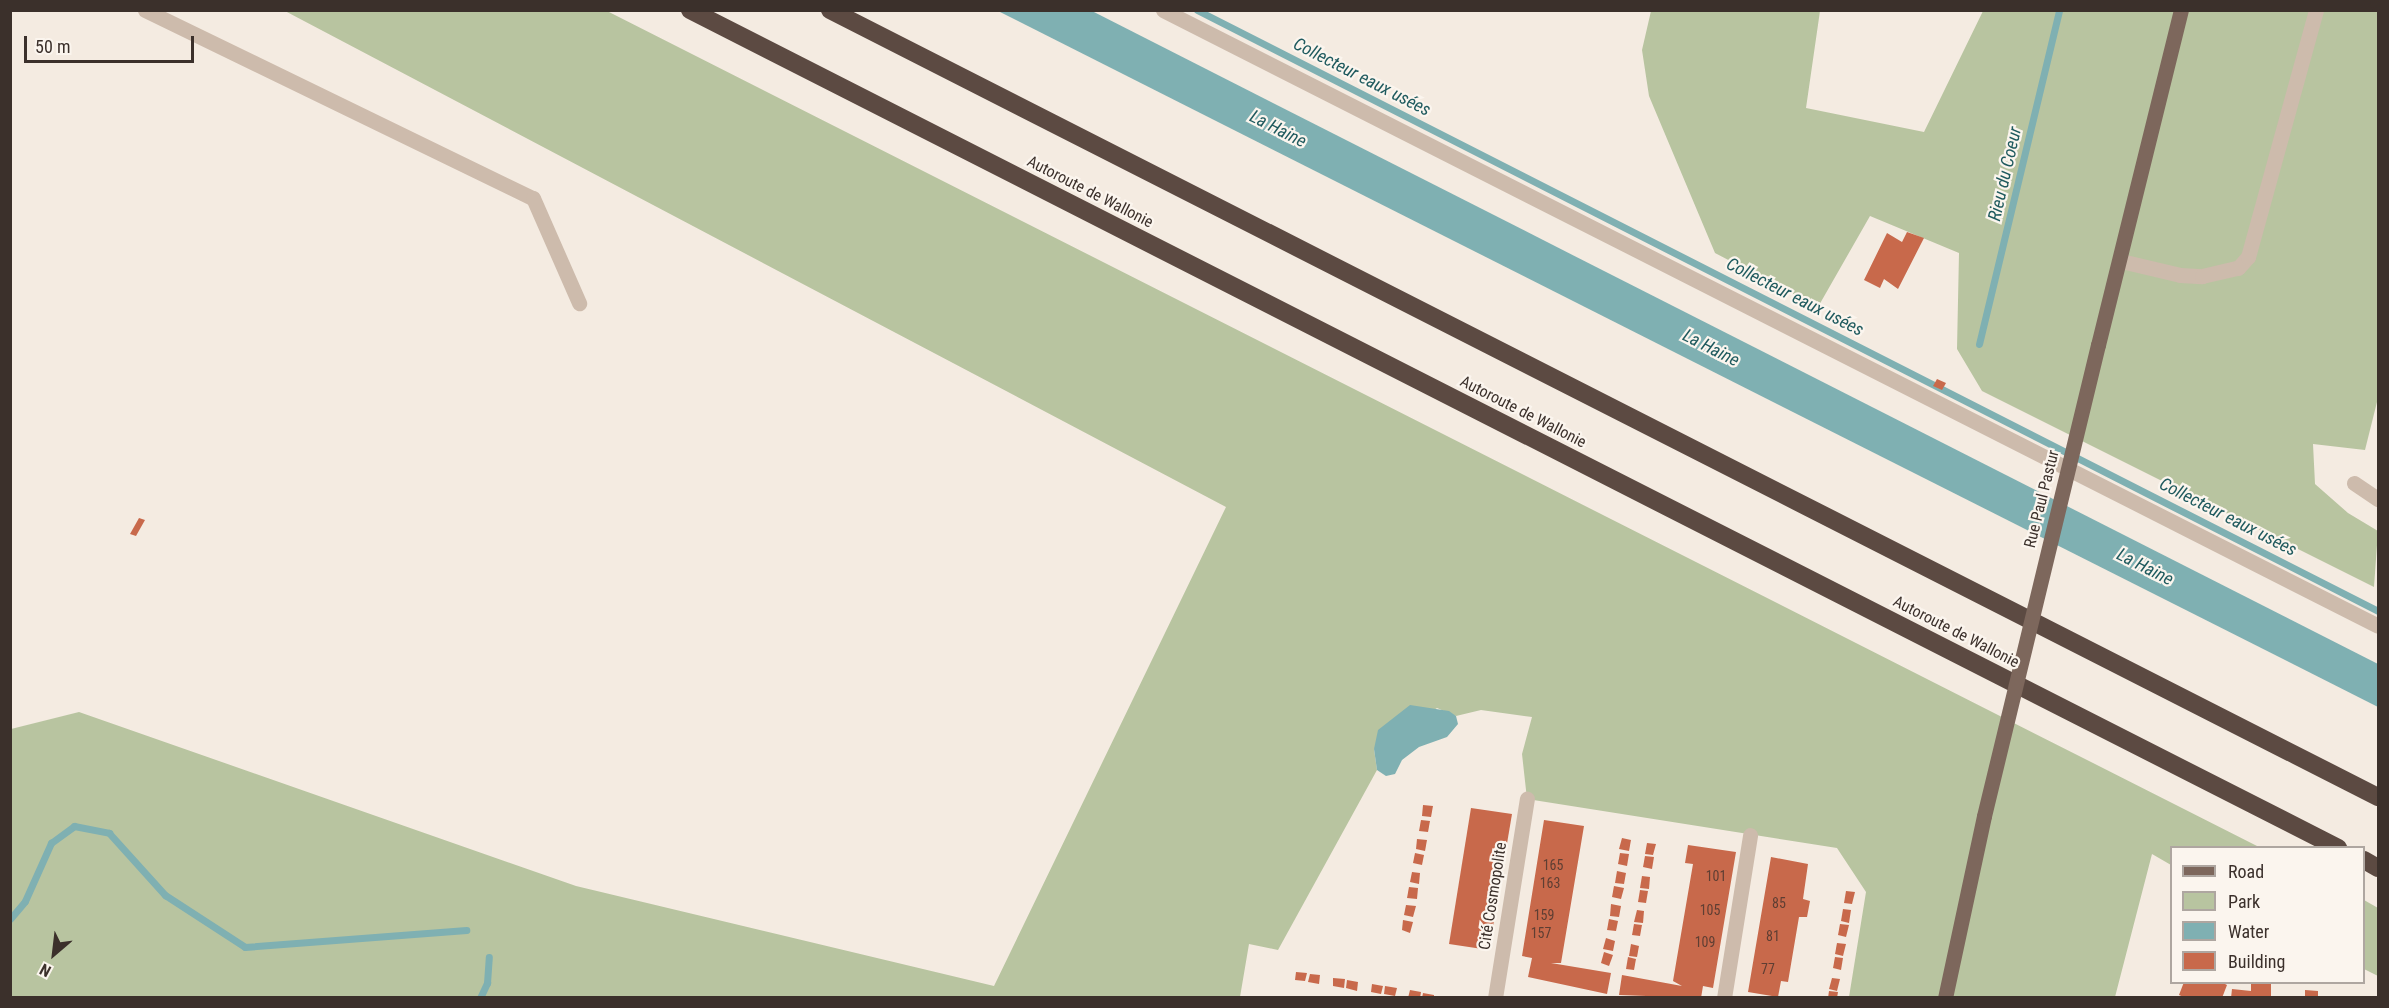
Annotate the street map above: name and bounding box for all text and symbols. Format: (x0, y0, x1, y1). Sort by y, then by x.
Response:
scale bar (27, 24, 196, 62)
water label: Collecteur eaux usées (1290, 33, 1434, 121)
text: 50 m (35, 36, 70, 57)
water label: La Haine (1246, 106, 1310, 152)
water label: Rieu du Coeur (1984, 125, 2026, 223)
street label: Autoroute de Wallonie (1024, 152, 1156, 232)
water label: Collecteur eaux usées (1723, 253, 1867, 341)
water label: La Haine (1679, 325, 1743, 371)
street label: Autoroute de Wallonie (1457, 372, 1589, 452)
street label: Rue Paul Pastur (2021, 448, 2063, 550)
water label: Collecteur eaux usées (2156, 473, 2300, 561)
water label: La Haine (2113, 544, 2177, 590)
street label: Autoroute de Wallonie (1890, 592, 2022, 672)
street label: Cité Cosmopolite (1475, 841, 1511, 951)
legend (2170, 846, 2365, 984)
house number: 165 (1543, 857, 1563, 873)
text: Road (2228, 861, 2264, 882)
house number: 101 (1706, 868, 1726, 884)
house number: 163 (1540, 875, 1560, 891)
text: Park (2228, 891, 2260, 912)
house number: 85 (1772, 895, 1786, 911)
house number: 105 (1700, 902, 1720, 918)
house number: 159 (1534, 907, 1554, 923)
text: Water (2228, 921, 2269, 942)
north arrow (24, 924, 84, 984)
house number: 157 (1531, 925, 1551, 941)
house number: 81 (1766, 928, 1780, 944)
house number: 109 (1695, 934, 1715, 950)
text: Building (2228, 951, 2285, 972)
text: N (37, 960, 54, 981)
house number: 77 (1761, 961, 1775, 977)

